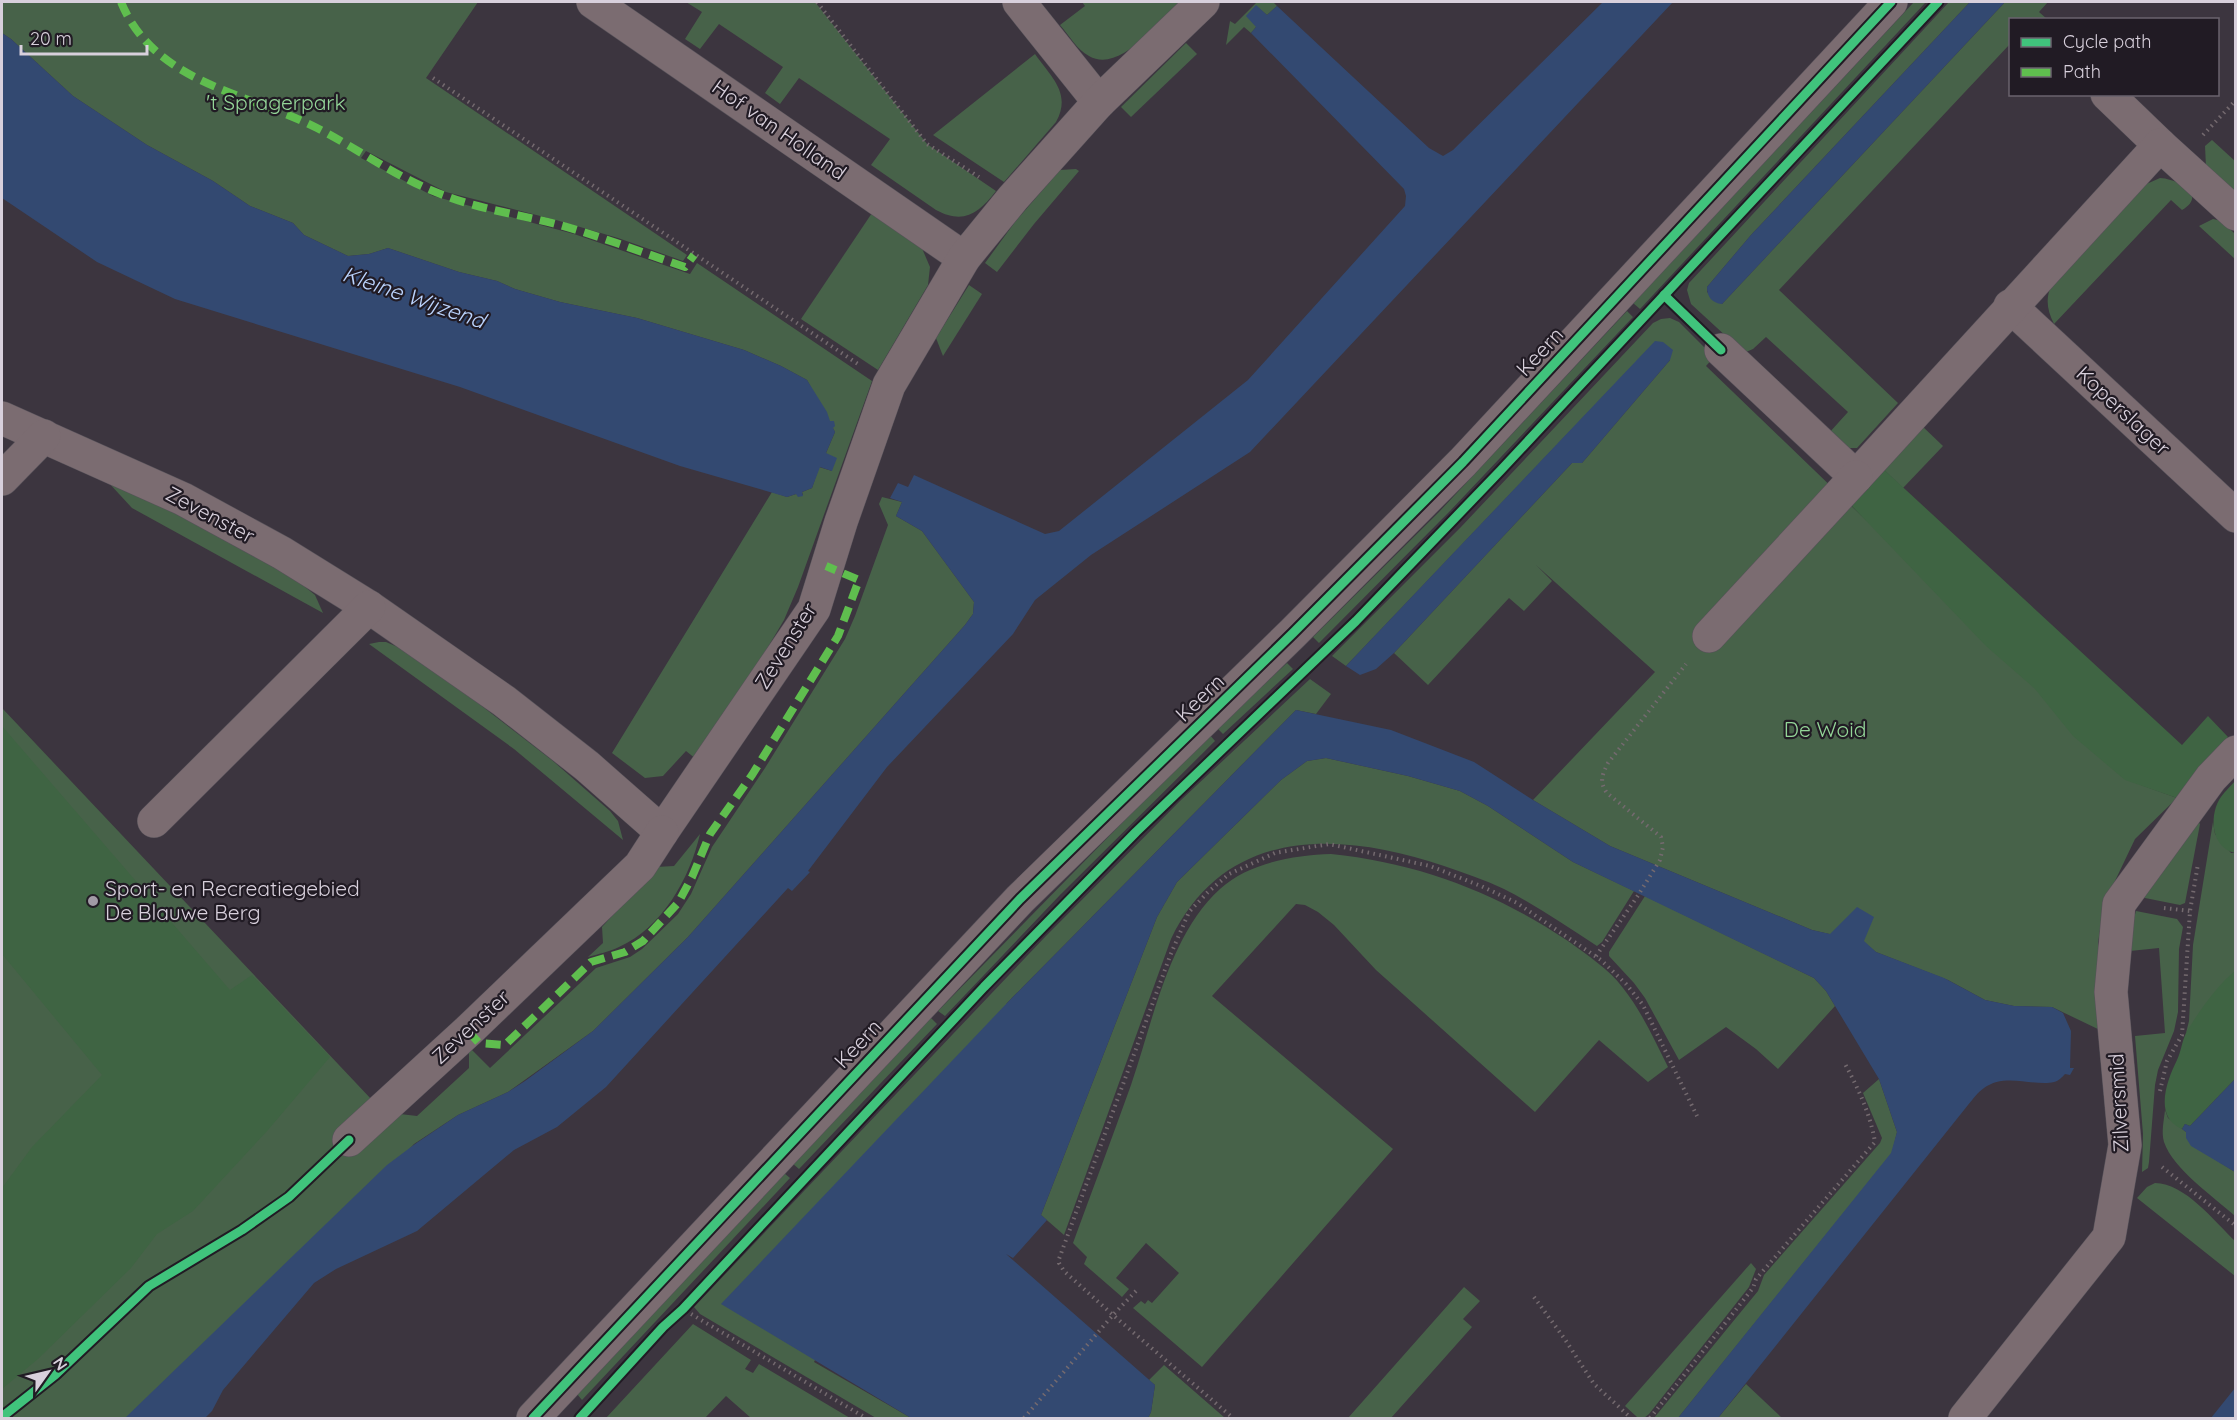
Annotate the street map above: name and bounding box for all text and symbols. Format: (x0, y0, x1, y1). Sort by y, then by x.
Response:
scale bar (21, 18, 147, 56)
legend (2009, 18, 2219, 96)
text: 20 m (30, 27, 72, 50)
text: Cycle path (2063, 30, 2151, 53)
text: Path (2063, 60, 2101, 83)
street label: Hof van Holland (707, 73, 852, 185)
park label: 't Spragerpark (206, 89, 346, 115)
water label: Kleine Wijzend (339, 260, 491, 335)
street label: Keern (1510, 321, 1568, 381)
street label: Koperslager (2071, 360, 2176, 460)
street label: Zevenster (162, 480, 259, 548)
street label: Zevenster (748, 597, 822, 693)
street label: Keern (1170, 668, 1229, 727)
park label: De Woid (1784, 716, 1866, 742)
place label: Sport- en Recreatiegebied De Blauwe Berg (105, 875, 360, 925)
marker: Sport- en Recreatiegebied De Blauwe Berg (86, 894, 100, 908)
street label: Zevenster (426, 984, 515, 1069)
street label: Keern (828, 1013, 886, 1073)
street label: Zilversmid (2102, 1053, 2134, 1153)
north arrow (18, 1342, 78, 1402)
text: N (49, 1353, 72, 1374)

